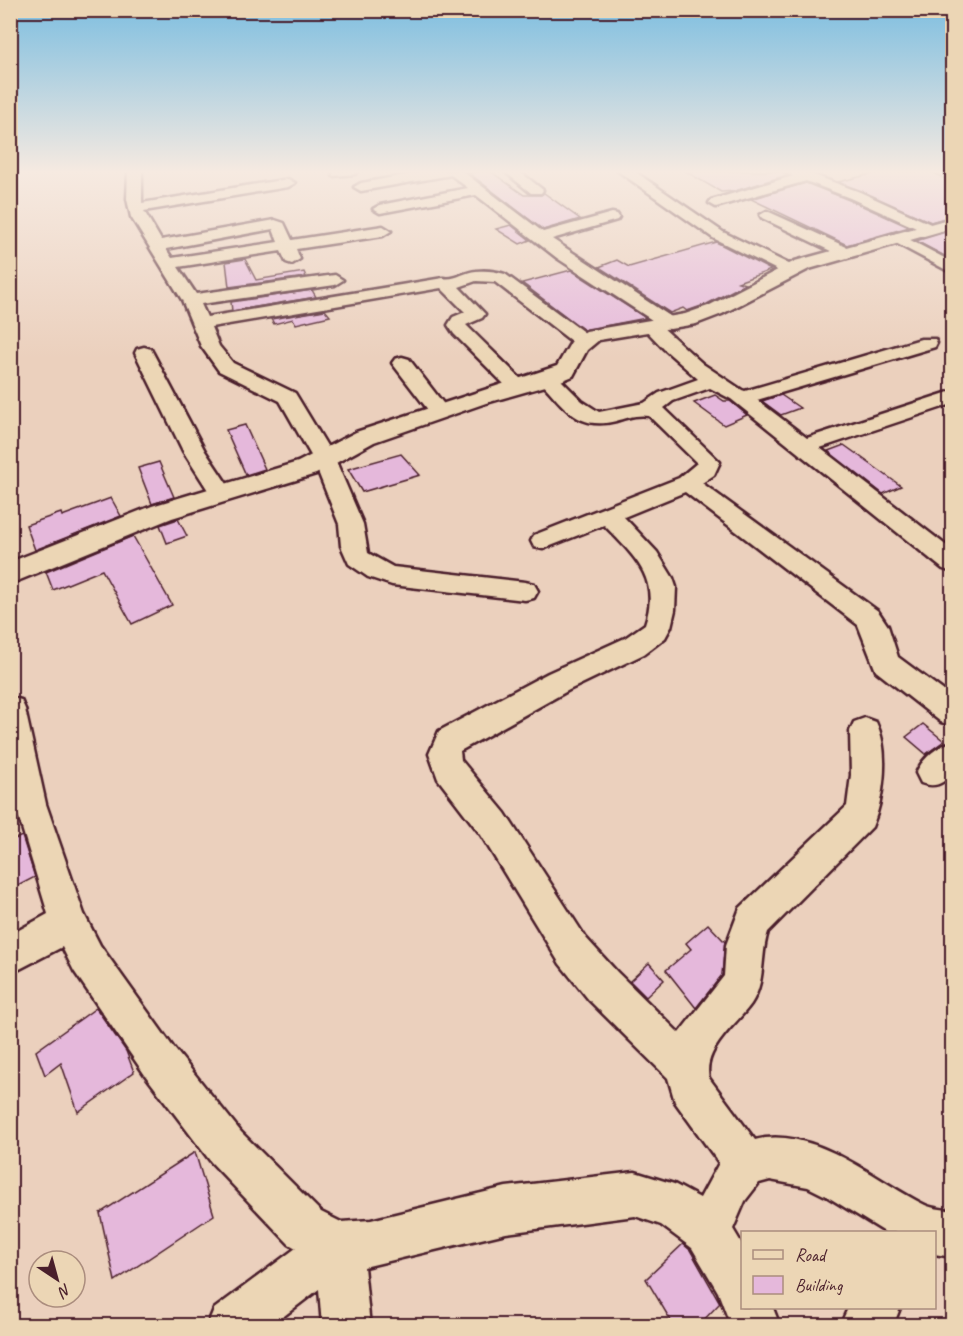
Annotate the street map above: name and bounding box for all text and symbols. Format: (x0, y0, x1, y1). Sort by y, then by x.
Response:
legend (741, 1231, 936, 1309)
text: Road (795, 1244, 828, 1266)
north arrow (27, 1249, 87, 1309)
text: Building (795, 1274, 844, 1296)
text: N (53, 1279, 75, 1303)

